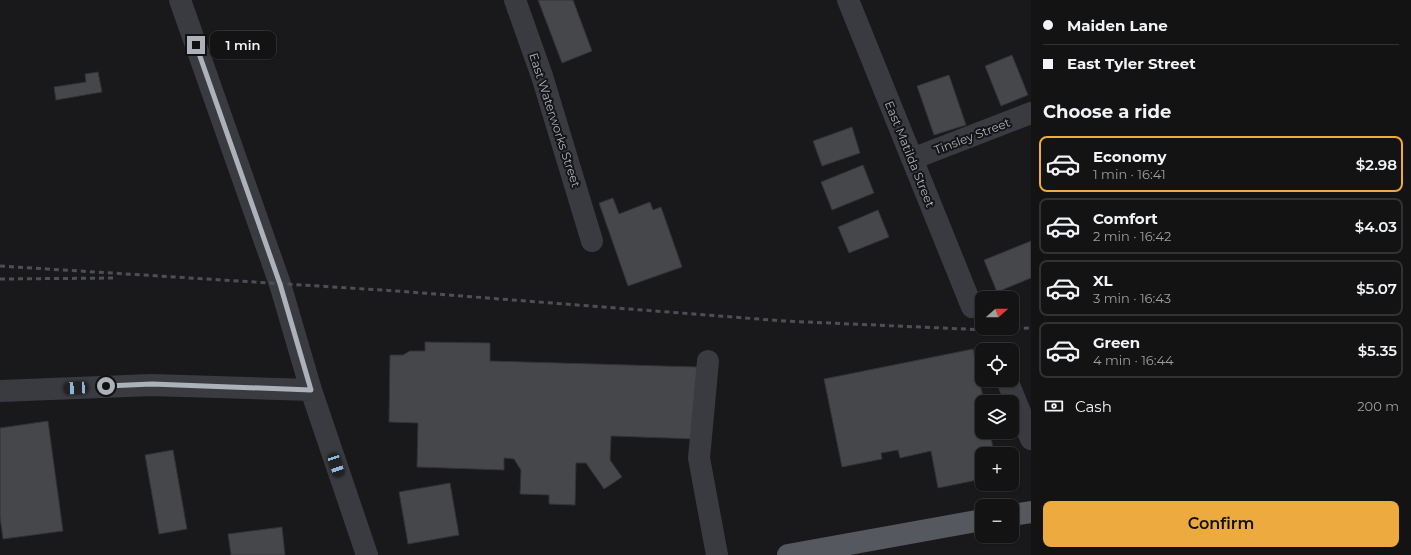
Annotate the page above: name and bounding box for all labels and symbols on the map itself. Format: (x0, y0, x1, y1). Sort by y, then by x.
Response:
callout: 1 min (210, 31, 276, 59)
route end (187, 36, 205, 54)
street label: East Waterworks Street (526, 51, 584, 189)
street label: East Matilda Street (882, 99, 938, 209)
street label: Tinsley Street (932, 115, 1012, 157)
north arrow (975, 291, 1019, 335)
route start (97, 377, 115, 395)
car (64, 381, 88, 395)
car (326, 452, 346, 478)

